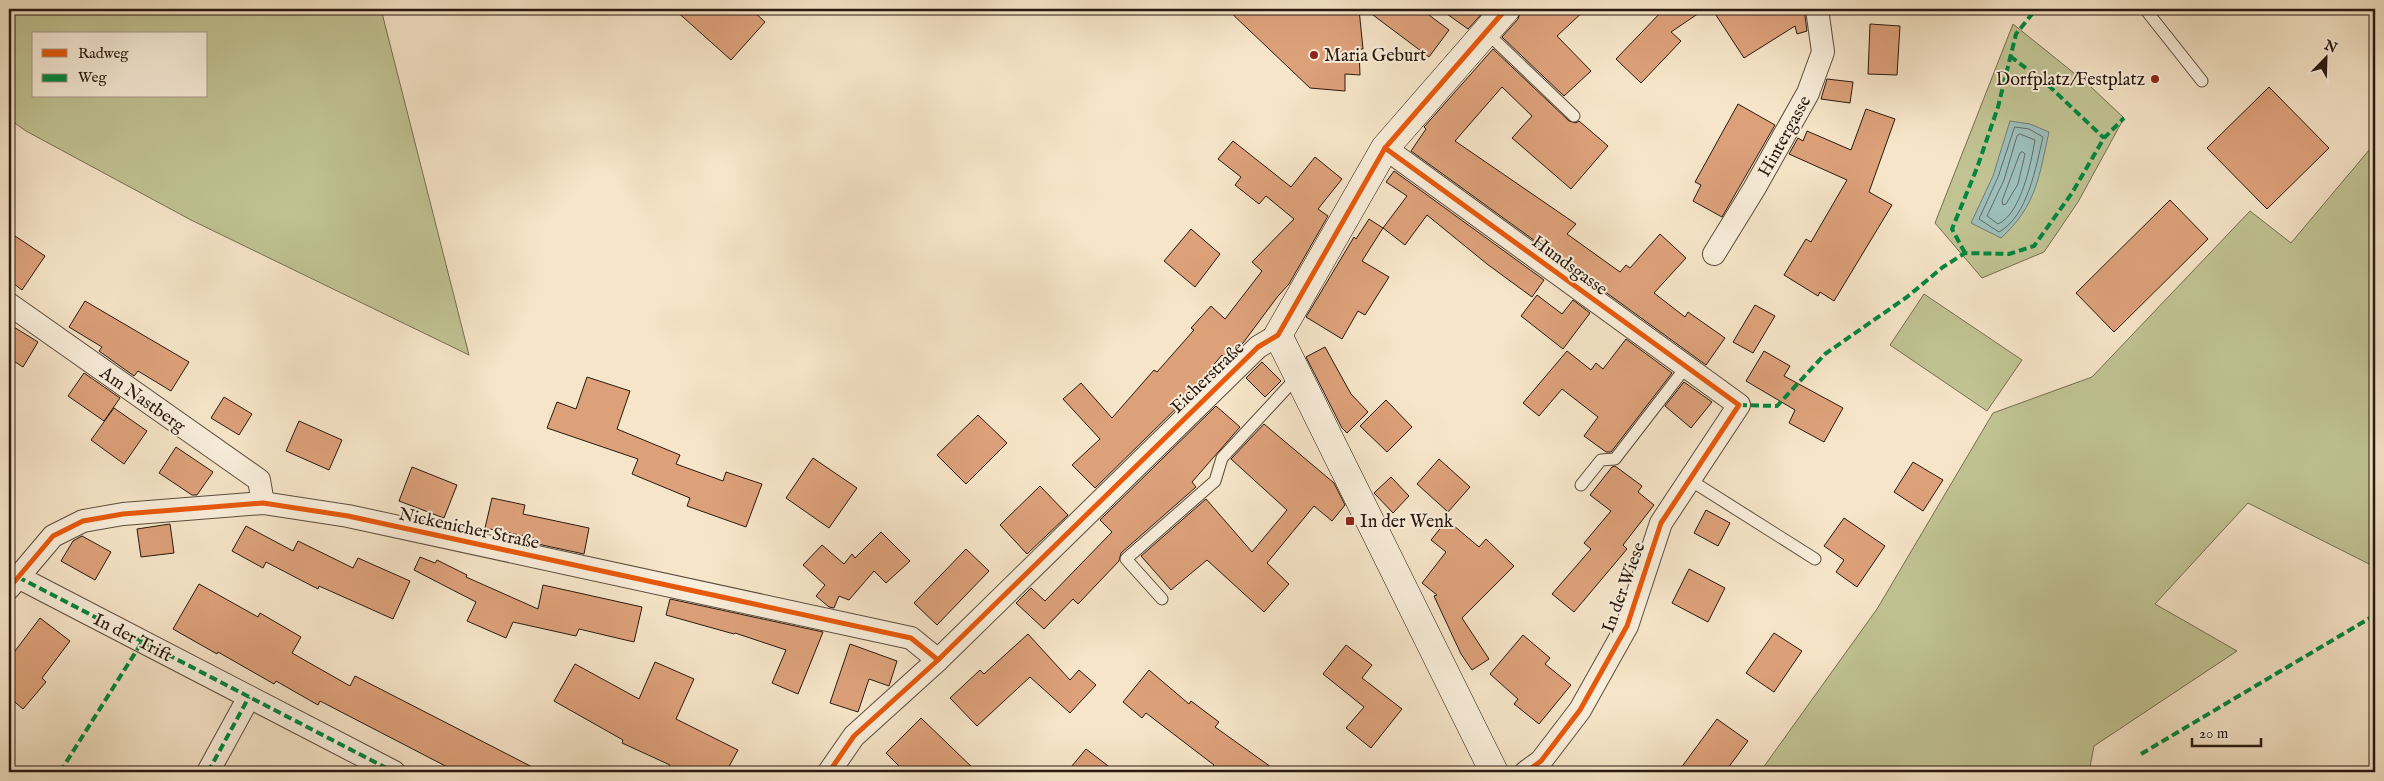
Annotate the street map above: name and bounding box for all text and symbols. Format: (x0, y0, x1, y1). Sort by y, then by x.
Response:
legend (32, 32, 208, 98)
north arrow (2302, 32, 2352, 82)
text: N (2321, 36, 2340, 58)
text: Radweg (78, 44, 129, 63)
place label: Maria Geburt (1324, 45, 1426, 68)
marker: Maria Geburt (1308, 49, 1320, 61)
text: Weg (78, 68, 107, 87)
place label: Dorfplatz/Festplatz (1996, 69, 2145, 92)
marker: Dorfplatz/Festplatz (2149, 73, 2161, 85)
street label: Hintergasse (1754, 92, 1817, 181)
street label: Hundsgasse (1527, 231, 1612, 302)
street label: Eicherstraße (1166, 337, 1250, 419)
street label: Am Nastberg (94, 362, 190, 438)
street label: Nickenicher Straße (396, 503, 541, 556)
place label: In der Wenk (1360, 511, 1454, 534)
marker: In der Wenk (1344, 515, 1356, 527)
street label: In der Wiese (1597, 539, 1651, 636)
street label: In der Trift (89, 609, 176, 668)
scale bar (2192, 716, 2260, 748)
text: 20 m (2199, 724, 2229, 743)

